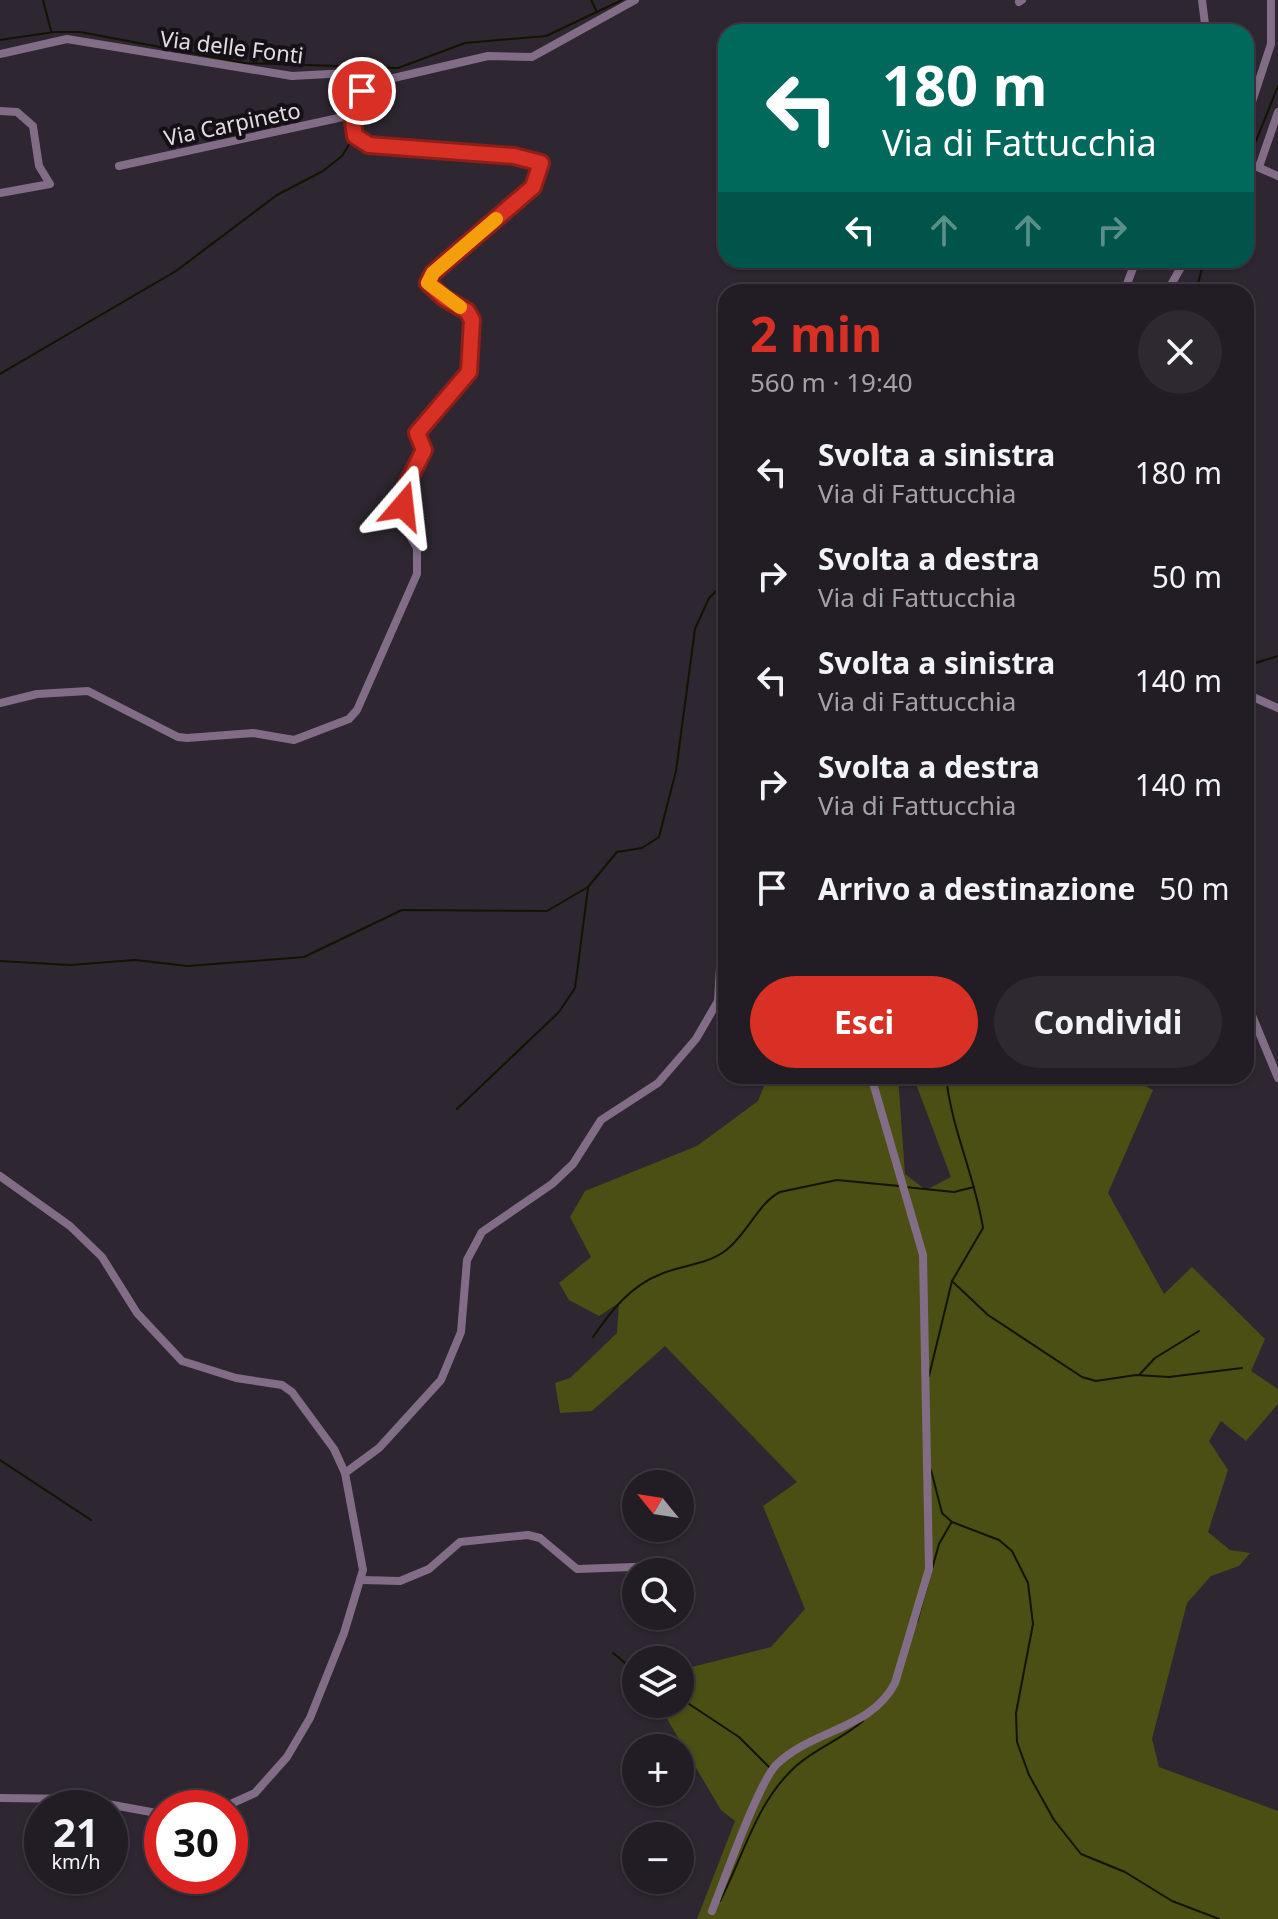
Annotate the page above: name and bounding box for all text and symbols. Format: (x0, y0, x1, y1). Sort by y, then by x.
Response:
street label: Via delle Fonti (159, 22, 305, 70)
text: 180 m (882, 46, 1047, 122)
icon: left (750, 56, 854, 160)
pin (328, 57, 396, 125)
icon: arrive (340, 69, 384, 113)
street label: Via Carpineto (161, 94, 303, 152)
text: Via di Fattucchia (882, 118, 1157, 167)
icon: left (838, 208, 882, 252)
icon: ahead (922, 208, 966, 252)
icon: ahead (1006, 208, 1050, 252)
icon: right (1090, 208, 1134, 252)
text: 2 min (750, 301, 882, 366)
button: close (1138, 310, 1222, 394)
text: 560 m · 19:40 (750, 364, 913, 400)
text: Svolta a sinistra (818, 434, 1055, 475)
icon: left (750, 450, 794, 494)
text: 180 m (1135, 452, 1222, 493)
position arrow (361, 464, 445, 548)
text: Via di Fattucchia (818, 475, 1016, 511)
text: Svolta a destra (818, 538, 1040, 579)
icon: right (750, 554, 794, 598)
text: 50 m (1152, 556, 1222, 597)
text: Via di Fattucchia (818, 579, 1016, 615)
text: Svolta a sinistra (818, 642, 1055, 683)
icon: left (750, 658, 794, 702)
text: 140 m (1135, 660, 1222, 701)
text: Via di Fattucchia (818, 683, 1016, 719)
text: Svolta a destra (818, 746, 1040, 787)
icon: right (750, 762, 794, 806)
text: 140 m (1135, 764, 1222, 805)
text: Via di Fattucchia (818, 787, 1016, 823)
icon: arrive (750, 866, 794, 910)
text: Arrivo a destinazione (818, 868, 1135, 909)
text: 50 m (1159, 868, 1229, 909)
button: Esci (750, 976, 978, 1068)
button: Condividi (994, 976, 1222, 1068)
north arrow (622, 1470, 694, 1542)
map controls (622, 1470, 694, 1894)
button: search (622, 1558, 694, 1630)
button: layers (622, 1646, 694, 1718)
button: + (622, 1734, 694, 1806)
speed limit sign: 30 (144, 1790, 248, 1894)
text: 21 (53, 1804, 99, 1859)
button: − (622, 1822, 694, 1894)
text: km/h (51, 1848, 101, 1875)

